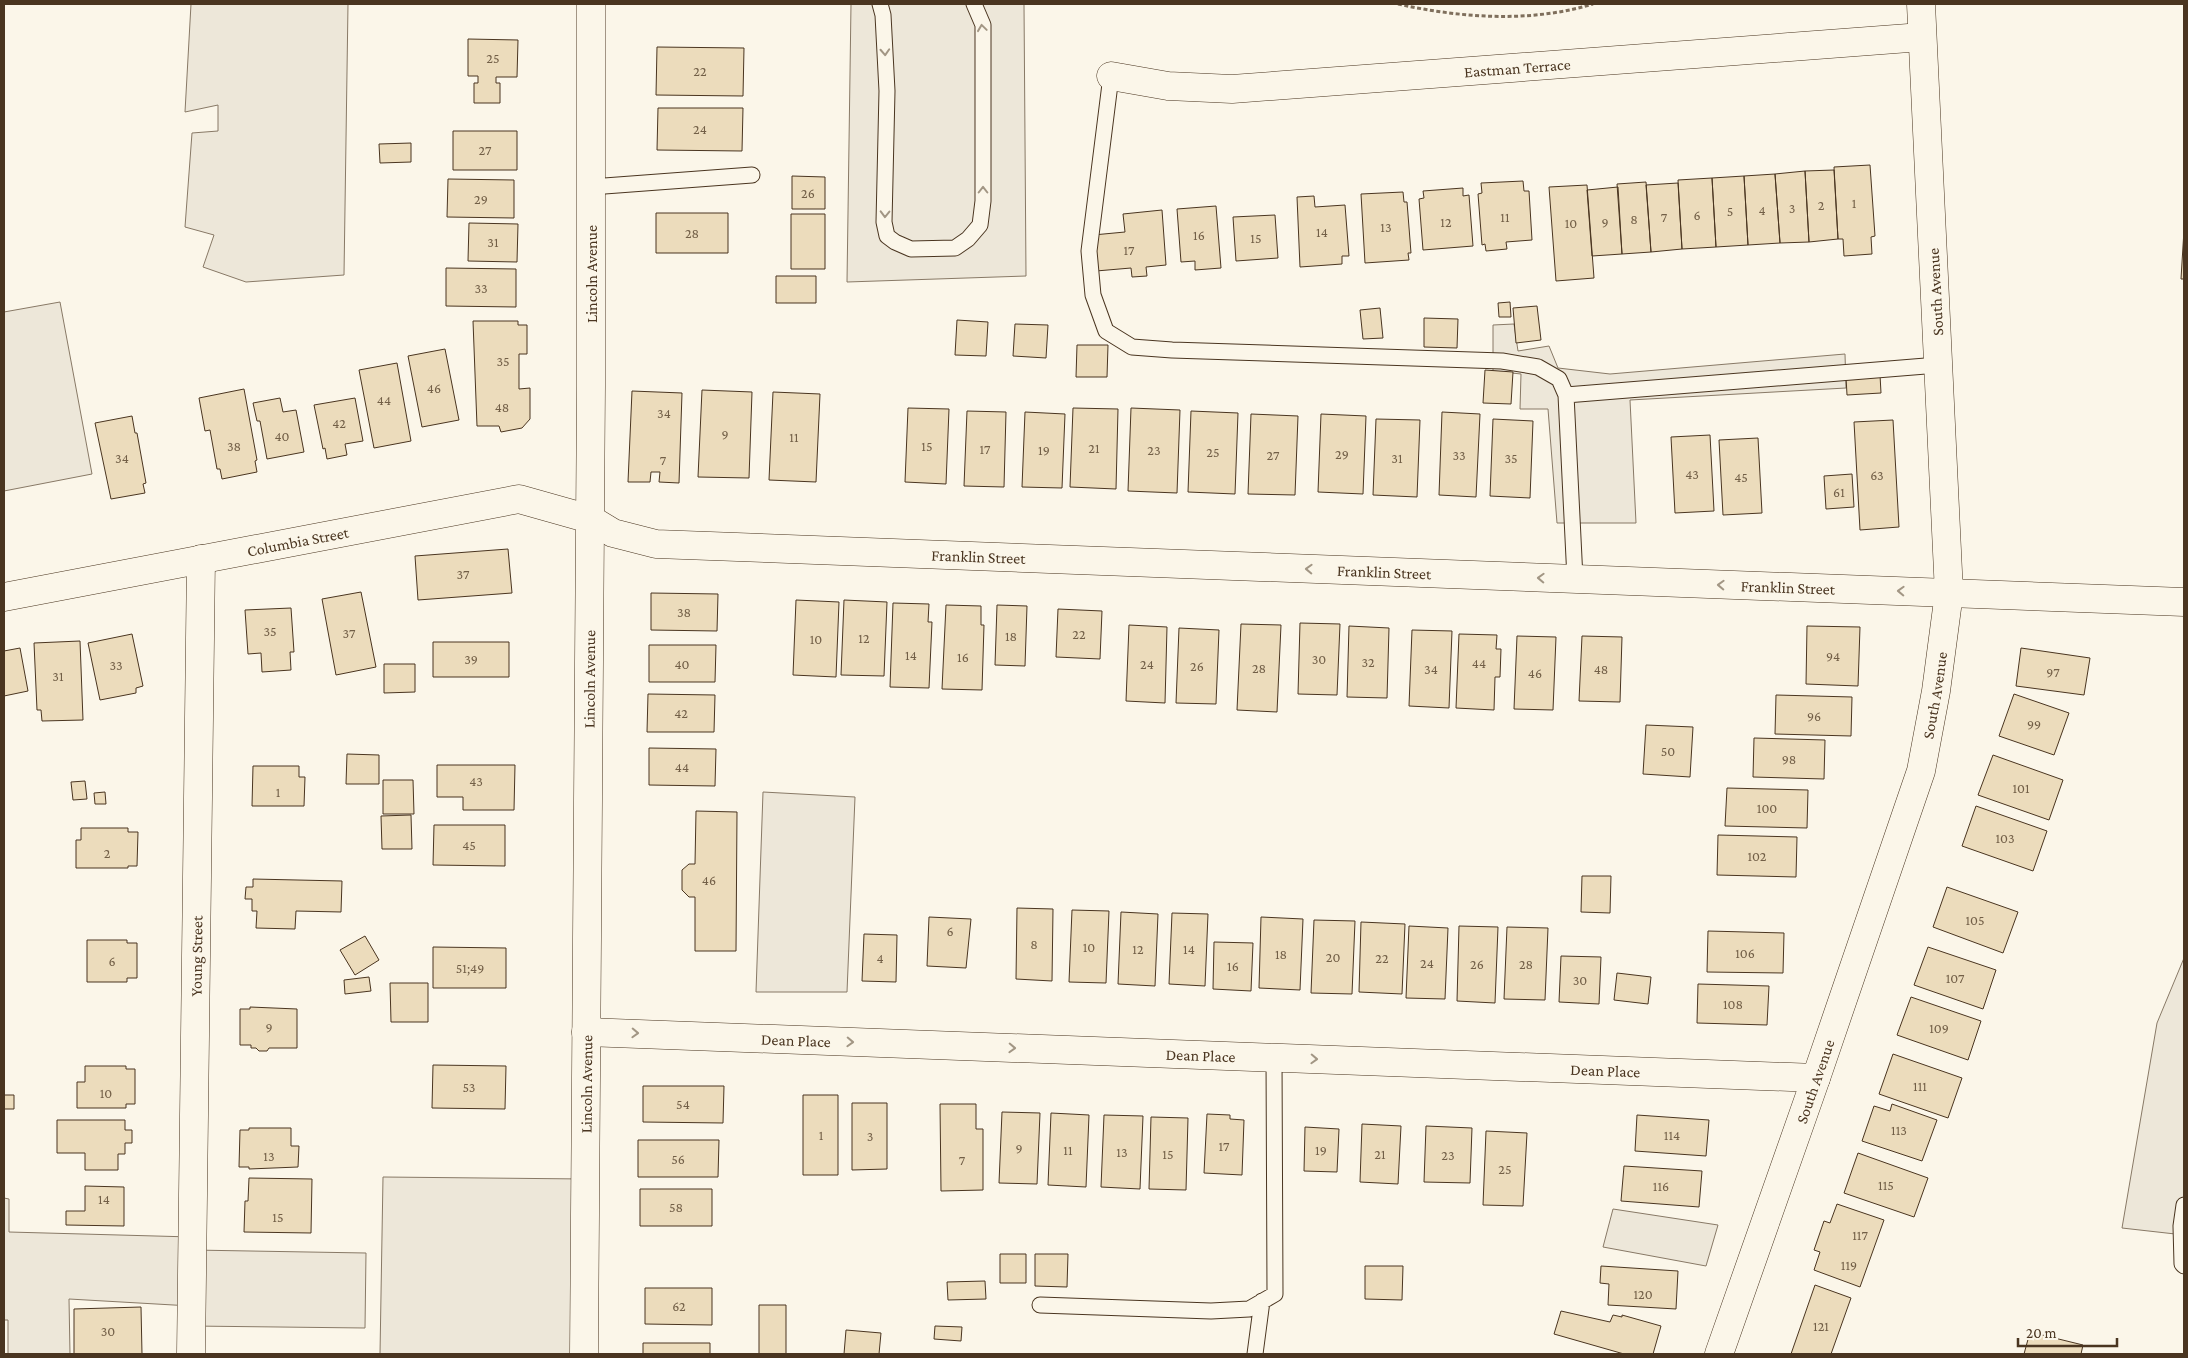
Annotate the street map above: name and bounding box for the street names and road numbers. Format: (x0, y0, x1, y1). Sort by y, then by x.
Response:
street label: Eastman Terrace (1463, 56, 1571, 80)
street label: Lincoln Avenue (583, 225, 600, 323)
street label: South Avenue (1925, 248, 1946, 336)
street label: Columbia Street (246, 523, 351, 560)
street label: Franklin Street (931, 546, 1027, 567)
street label: Franklin Street (1337, 562, 1432, 582)
street label: Franklin Street (1740, 577, 1836, 598)
street label: Lincoln Avenue (581, 630, 598, 728)
street label: South Avenue (1919, 651, 1950, 740)
street label: Young Street (187, 915, 206, 996)
street label: Dean Place (761, 1031, 831, 1050)
street label: Lincoln Avenue (578, 1035, 595, 1133)
street label: South Avenue (1793, 1037, 1838, 1126)
street label: Dean Place (1165, 1046, 1236, 1065)
street label: Dean Place (1570, 1061, 1641, 1080)

